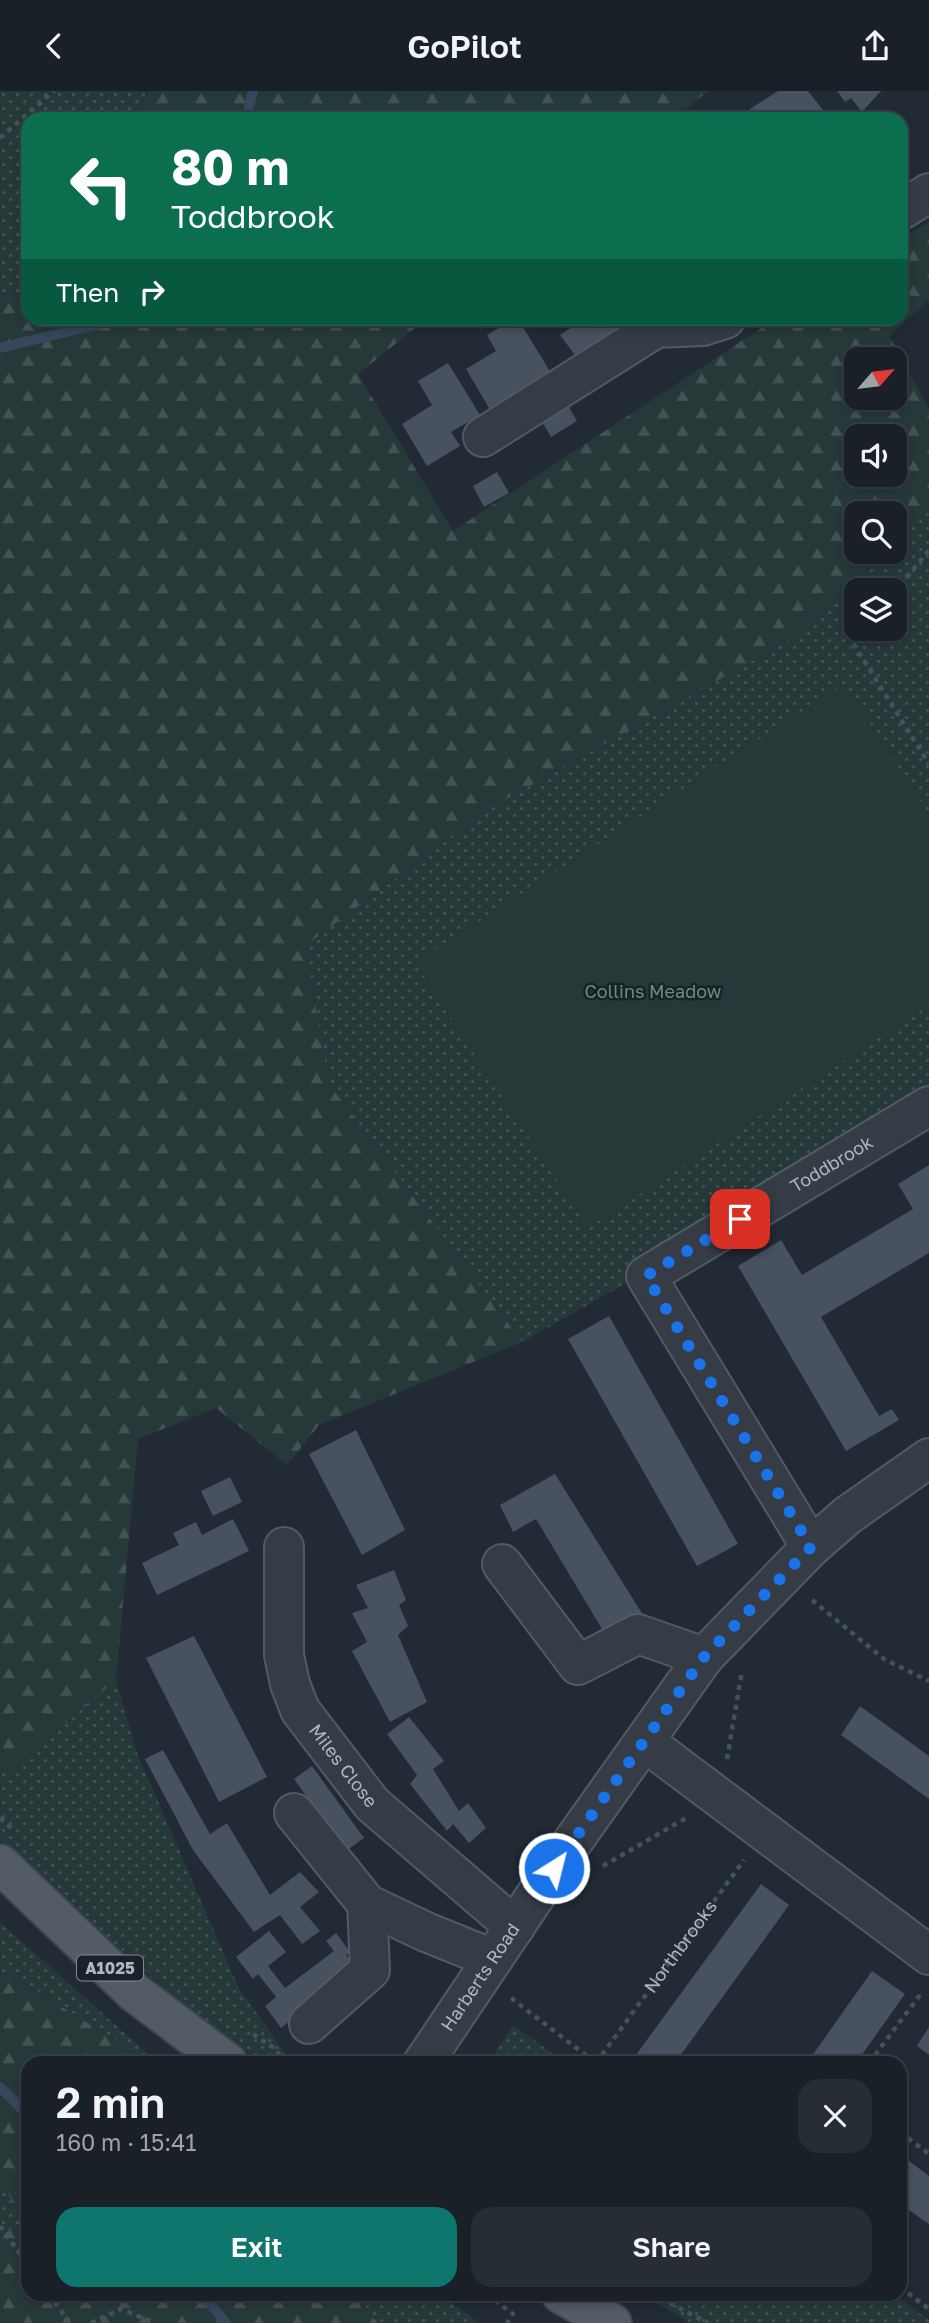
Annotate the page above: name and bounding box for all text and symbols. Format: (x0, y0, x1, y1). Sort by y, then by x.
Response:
icon: back (35, 27, 73, 65)
text: GoPilot (407, 27, 522, 65)
icon: share (856, 27, 894, 65)
text: 80 m (171, 137, 289, 196)
icon: left (56, 140, 147, 231)
text: Toddbrook (171, 197, 335, 235)
icon: right (133, 273, 171, 311)
text: Then (56, 277, 119, 308)
north arrow (844, 347, 906, 409)
map controls (844, 347, 907, 641)
button: sound (844, 424, 907, 487)
button: search (844, 501, 907, 564)
button: layers (844, 578, 907, 641)
park label: Collins Meadow (585, 980, 722, 1002)
street label: Toddbrook (786, 1130, 876, 1197)
pin (710, 1189, 770, 1249)
icon: arrive (721, 1200, 759, 1238)
street label: Miles Close (305, 1719, 383, 1811)
position arrow (517, 1831, 591, 1905)
street label: Northbrooks (639, 1895, 721, 1997)
street label: Harberts Road (436, 1919, 524, 2035)
road number: A1025 (77, 1956, 143, 1981)
text: 2 min (56, 2077, 165, 2127)
button: close (798, 2079, 872, 2153)
text: 160 m · 15:41 (56, 2128, 196, 2156)
button: Exit (56, 2207, 457, 2287)
button: Share (471, 2207, 872, 2287)

